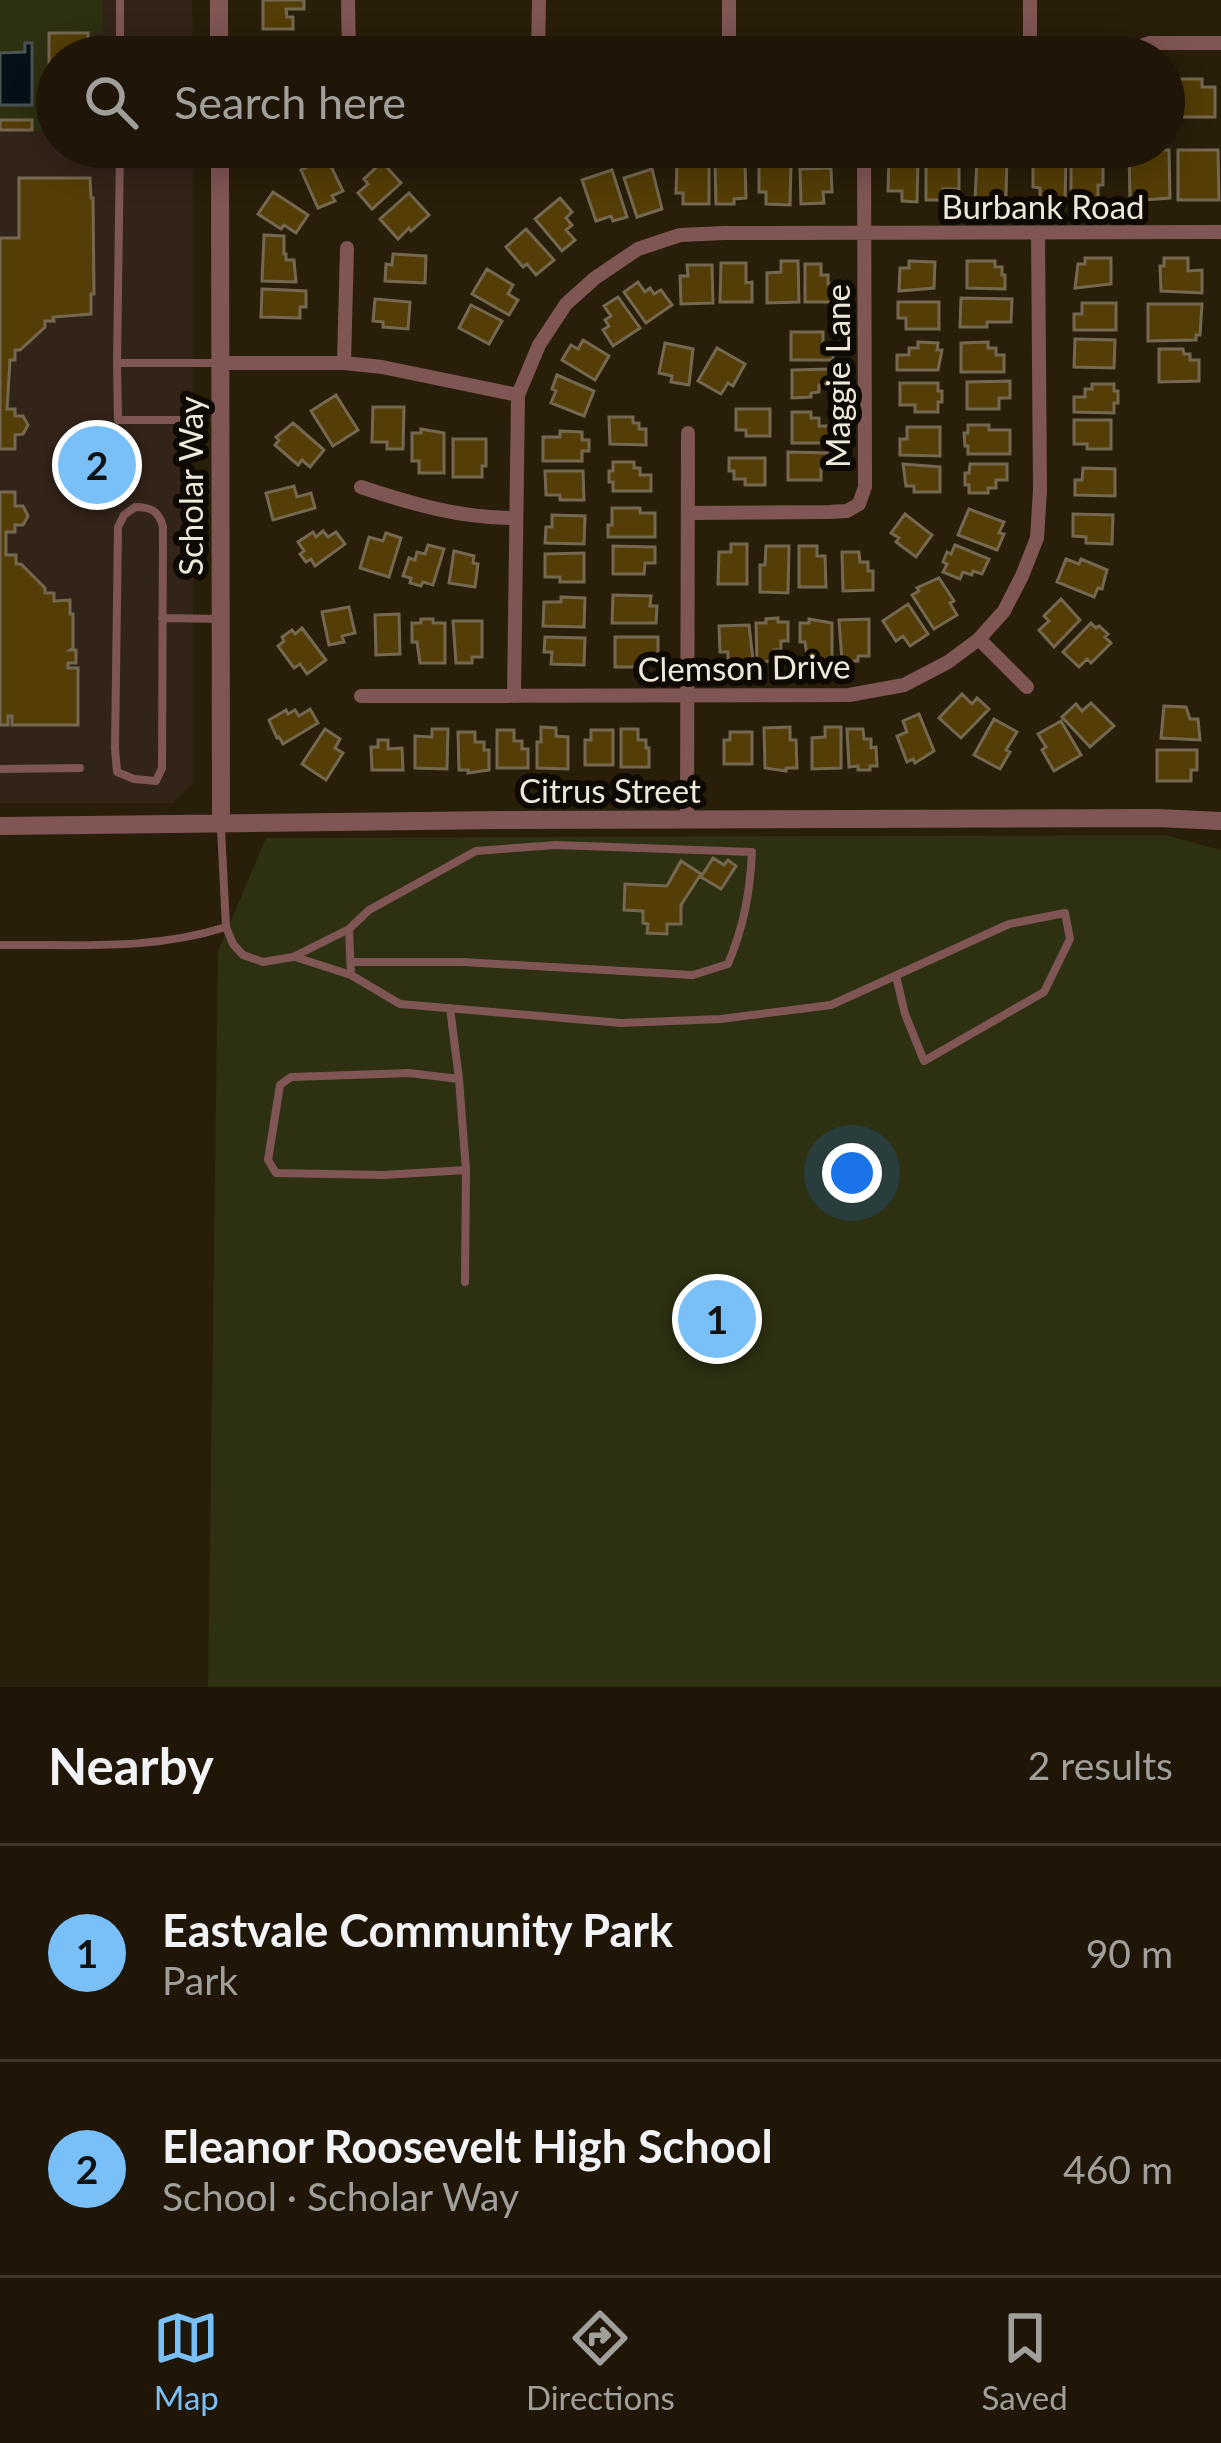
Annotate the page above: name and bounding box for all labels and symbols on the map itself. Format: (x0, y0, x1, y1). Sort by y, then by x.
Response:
street label: Burbank Road (941, 186, 1145, 226)
street label: Maggie Lane (817, 284, 857, 468)
street label: Scholar Way (170, 396, 210, 576)
pin: 2 (58, 420, 136, 510)
street label: Clemson Drive (637, 645, 851, 689)
street label: Citrus Street (519, 770, 701, 810)
your location (822, 1143, 882, 1203)
pin: 1 (678, 1274, 756, 1364)

